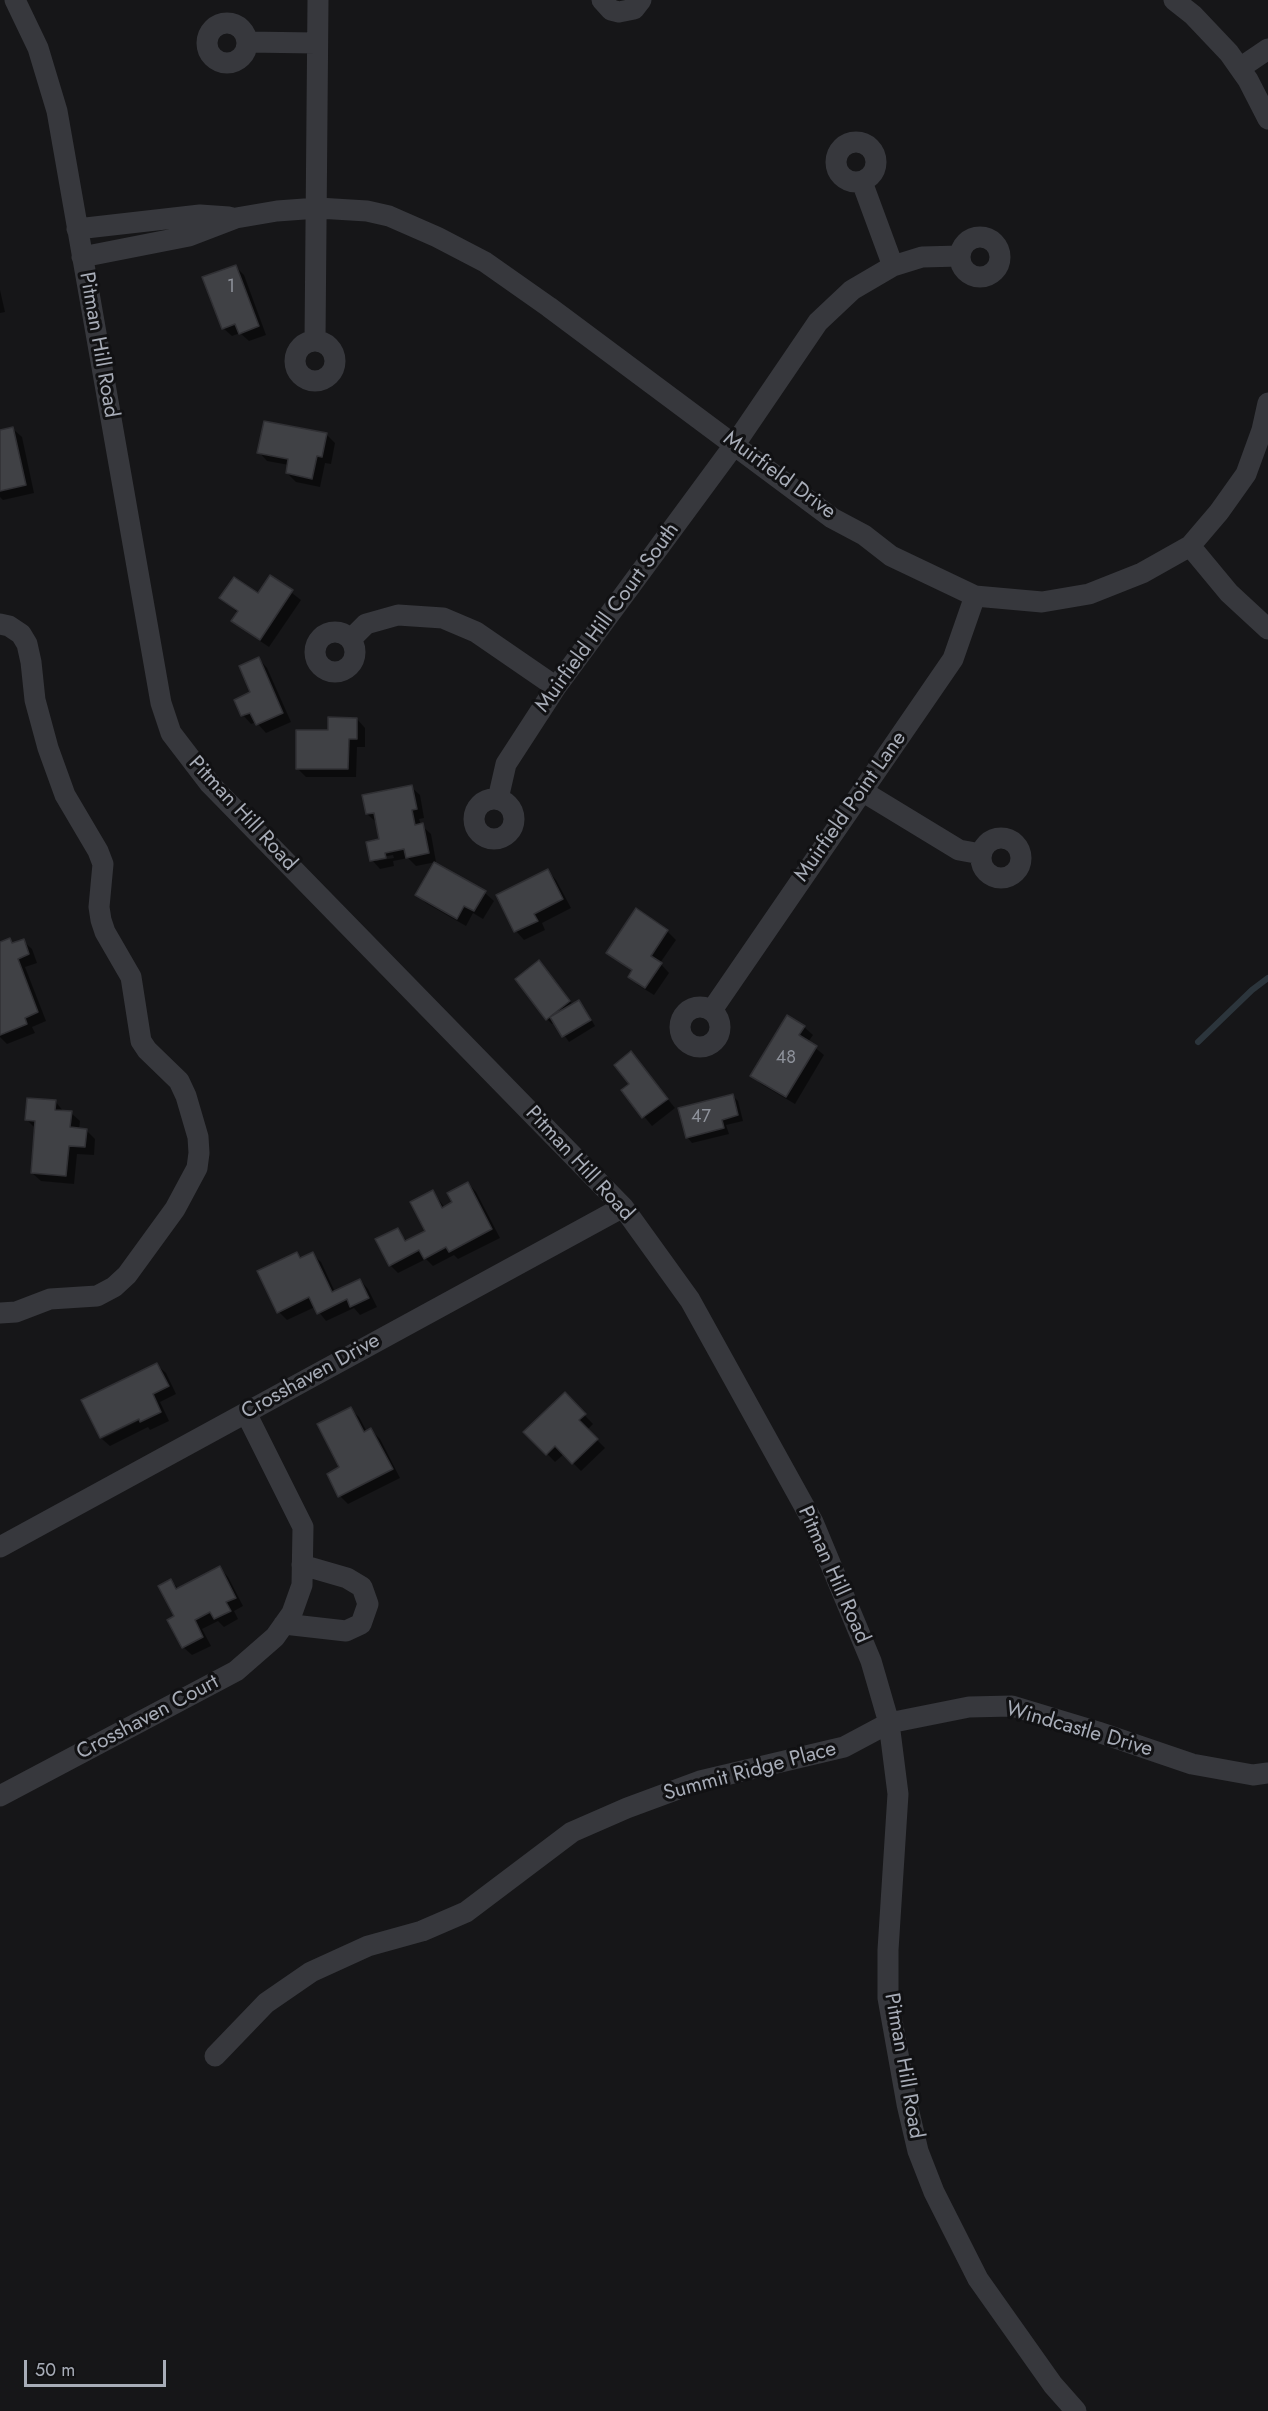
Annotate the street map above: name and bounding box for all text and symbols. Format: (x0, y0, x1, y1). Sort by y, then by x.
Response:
street label: Pitman Hill Road (73, 270, 123, 420)
house number: 1 (227, 277, 235, 299)
street label: Muirfield Drive (718, 427, 840, 525)
street label: Muirfield Hill Court South (531, 518, 685, 718)
street label: Muirfield Point Lane (790, 727, 912, 887)
street label: Pitman Hill Road (182, 751, 302, 877)
house number: 48 (776, 1048, 796, 1070)
street label: Pitman Hill Road (519, 1101, 639, 1227)
house number: 47 (691, 1107, 711, 1129)
street label: Crosshaven Drive (237, 1329, 385, 1425)
street label: Pitman Hill Road (791, 1502, 875, 1648)
street label: Crosshaven Court (73, 1670, 223, 1766)
street label: Windcastle Drive (1003, 1697, 1155, 1763)
street label: Summit Ridge Place (661, 1737, 839, 1807)
street label: Pitman Hill Road (878, 1991, 928, 2141)
scale bar (27, 2348, 170, 2386)
text: 50 m (35, 2357, 75, 2383)

